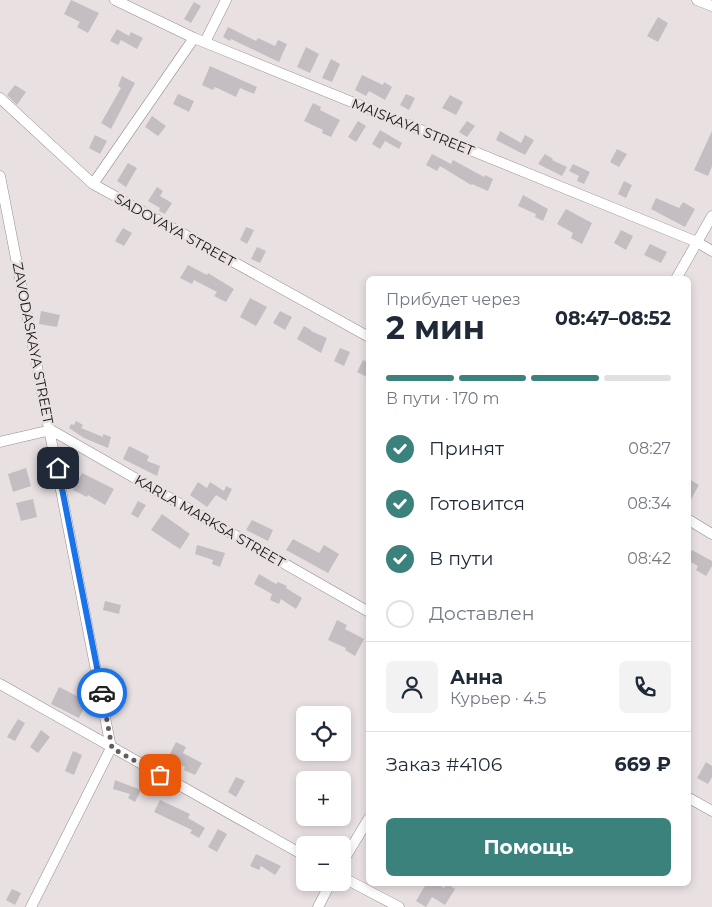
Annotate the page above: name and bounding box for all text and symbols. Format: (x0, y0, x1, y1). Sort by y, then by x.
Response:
street label: MAISKAYA STREET (349, 94, 477, 160)
street label: SADOVAYA STREET (111, 189, 239, 271)
street label: ZAVODASKAYA STREET (8, 261, 58, 425)
text: Прибудет через (386, 290, 521, 309)
text: 08:47–08:52 (555, 307, 671, 330)
text: 2 мин (386, 308, 485, 347)
text: В пути · 170 m (386, 389, 500, 408)
icon: check (386, 435, 414, 463)
text: Принят (429, 437, 504, 460)
text: 08:27 (628, 439, 671, 458)
pin (37, 447, 79, 489)
icon: home (44, 454, 72, 482)
street label: KARLA MARKSA STREET (132, 471, 288, 571)
icon: check (386, 490, 414, 518)
text: Готовится (429, 492, 525, 515)
text: 08:34 (627, 494, 671, 513)
icon: check (386, 545, 414, 573)
text: В пути (429, 547, 494, 570)
text: 08:42 (627, 549, 671, 568)
text: Доставлен (429, 602, 535, 625)
button: person (386, 661, 438, 713)
button: phone (619, 661, 671, 713)
text: Анна (450, 666, 503, 689)
courier (77, 668, 127, 718)
icon: car (88, 679, 116, 707)
text: Курьер · 4.5 (450, 689, 546, 708)
map controls (296, 706, 351, 891)
button: locate (296, 706, 351, 761)
text: Заказ #4106 (386, 753, 502, 776)
text: 669 ₽ (615, 753, 671, 776)
pin (139, 754, 181, 796)
icon: bag (146, 761, 174, 789)
button: + (296, 771, 351, 826)
button: Помощь (386, 818, 671, 876)
button: − (296, 836, 351, 891)

